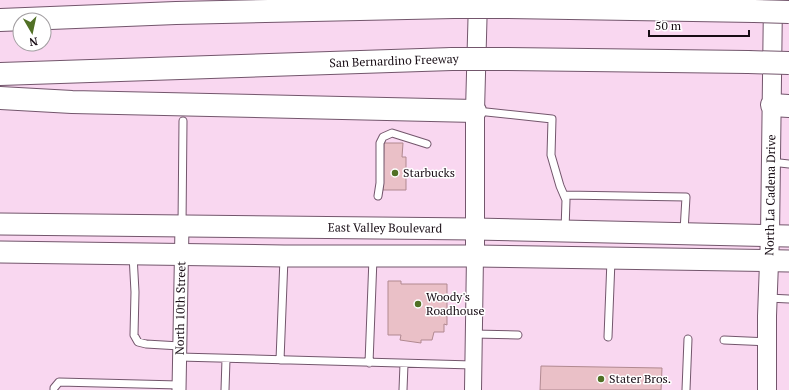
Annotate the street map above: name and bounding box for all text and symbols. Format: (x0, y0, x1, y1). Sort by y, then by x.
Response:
north arrow (12, 12, 52, 52)
scale bar (649, 12, 749, 38)
text: 50 m (655, 18, 682, 33)
text: N (28, 34, 39, 50)
street label: San Bernardino Freeway (329, 51, 460, 70)
street label: North La Cadena Drive (761, 134, 778, 256)
place label: Starbucks (403, 165, 455, 180)
marker: Starbucks (390, 168, 400, 178)
street label: East Valley Boulevard (328, 219, 443, 236)
street label: North 10th Street (172, 260, 188, 355)
place label: Woody's Roadhouse (426, 289, 485, 318)
marker: Woody's Roadhouse (413, 299, 423, 309)
place label: Stater Bros. (609, 371, 671, 386)
marker: Stater Bros. (596, 374, 606, 384)

